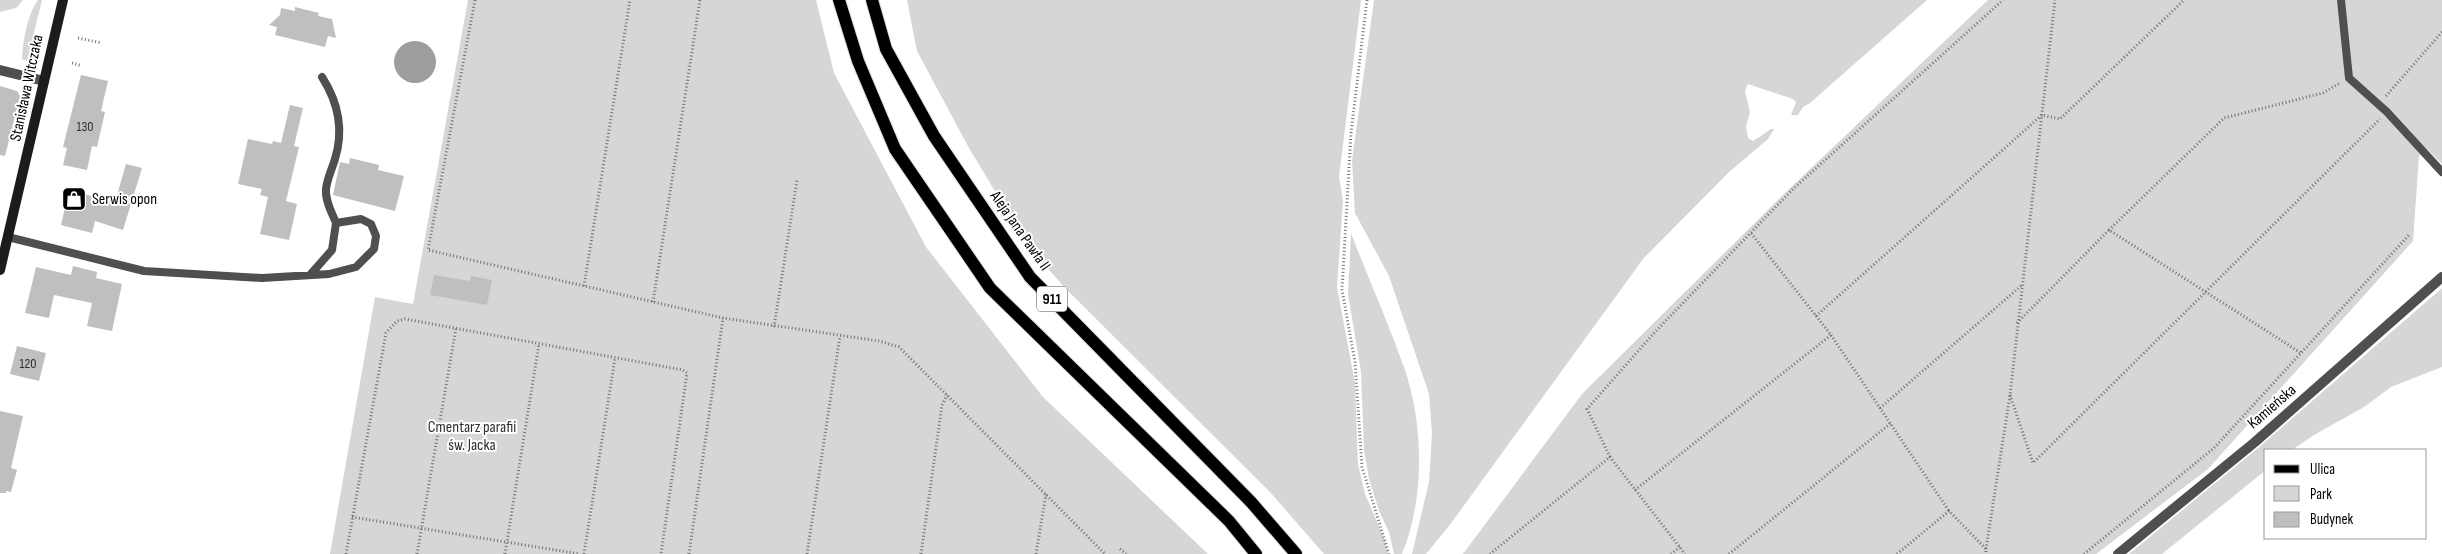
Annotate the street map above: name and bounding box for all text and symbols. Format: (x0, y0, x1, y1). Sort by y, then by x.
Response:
street label: Stanisława Witczaka (6, 33, 48, 143)
house number: 130 (76, 118, 94, 135)
shop icon: Serwis opon (61, 186, 87, 212)
street label: Aleja Jana Pawła II (985, 187, 1054, 274)
place label: Serwis opon (92, 190, 157, 209)
road number: 911 (1037, 286, 1067, 312)
house number: 120 (19, 355, 37, 372)
street label: Kamieńska (2244, 381, 2300, 433)
park label: Cmentarz parafii św. Jacka (428, 418, 516, 455)
legend (2264, 449, 2427, 539)
text: Ulica (2310, 460, 2335, 479)
text: Park (2310, 485, 2332, 504)
text: Budynek (2310, 510, 2353, 529)

